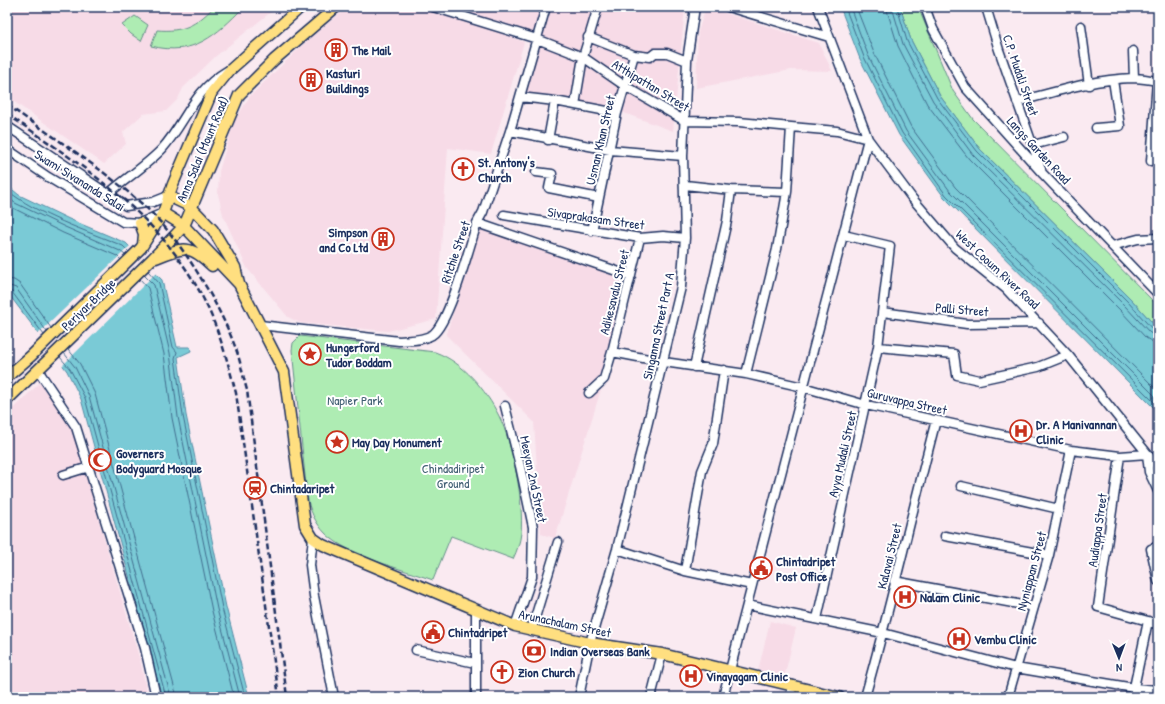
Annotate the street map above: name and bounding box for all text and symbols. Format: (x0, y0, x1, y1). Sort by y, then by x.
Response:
street label: C.P. Mudali Street (999, 32, 1043, 118)
building icon: The Mail (323, 37, 349, 63)
place label: The Mail (351, 41, 391, 59)
street label: Atthipattan Street (609, 55, 694, 116)
place label: Kasturi Buildings (326, 64, 369, 98)
building icon: Kasturi Buildings (298, 67, 324, 93)
street label: Anna Salai (Mount Road) (172, 93, 232, 205)
street label: Usman Khan Street (581, 93, 619, 187)
street label: Langs Garden Road (1003, 112, 1075, 188)
street label: Swami Sivananda Salai (31, 145, 129, 215)
place label: St. Antony's Church (478, 153, 535, 186)
church icon: St. Antony's Church (450, 156, 476, 182)
street label: Sivaprakasam Street (546, 202, 646, 234)
street label: Ritchie Street (436, 218, 474, 286)
place label: Simpson and Co Ltd (319, 223, 369, 256)
street label: West Cooum River Road (952, 225, 1044, 313)
building icon: Simpson and Co Ltd (370, 226, 396, 252)
street label: Adikesavalu Street (595, 247, 633, 336)
street label: Singanna Street Part A (638, 270, 678, 381)
street label: Periyar Bridge (57, 274, 119, 334)
street label: Palli Street (935, 298, 990, 320)
place label: Hungerford Tudor Boddam (325, 338, 392, 371)
place icon: Hungerford Tudor Boddam (297, 341, 323, 367)
street label: Guruvappa Street (865, 383, 949, 419)
park label: Napier Park (327, 391, 383, 409)
street label: Ayya Mudali Street (823, 409, 861, 499)
place label: Dr. A Manivannan Clinic (1036, 415, 1117, 448)
hospital icon: Dr. A Manivannan Clinic (1008, 418, 1034, 444)
place icon: May Day Monument (324, 429, 350, 455)
place label: May Day Monument (352, 433, 442, 452)
street label: Meeyan 2nd Street (516, 434, 552, 524)
place label: Governers Bodyguard Mosque (116, 444, 203, 478)
mosque icon: Governers Bodyguard Mosque (87, 447, 113, 473)
park label: Chindadiripet Ground (422, 459, 485, 492)
station icon: Chintadaripet (242, 475, 268, 501)
place label: Chintadaripet (270, 479, 335, 498)
street label: Audiappa Street (1083, 492, 1111, 568)
street label: Kalavai Street (872, 521, 906, 591)
street label: Nyniappan Street (1012, 529, 1050, 613)
place label: Chintadripet Post Office (776, 552, 836, 585)
public building icon: Chintadripet Post Office (748, 555, 774, 581)
hospital icon: Nalam Clinic (892, 584, 918, 610)
place label: Nalam Clinic (920, 588, 981, 606)
street label: Arunachalam Street (517, 604, 613, 642)
public building icon: Chintadripet (420, 619, 446, 645)
place label: Chintadripet (448, 623, 508, 642)
hospital icon: Vembu Clinic (946, 626, 972, 652)
place label: Vembu Clinic (974, 630, 1037, 648)
bank icon: Indian Overseas Bank (521, 638, 547, 664)
north arrow (1099, 638, 1139, 678)
place label: Indian Overseas Bank (550, 642, 650, 660)
church icon: Zion Church (489, 659, 515, 685)
text: N (1116, 661, 1122, 675)
place label: Zion Church (518, 663, 575, 681)
hospital icon: Vinayagam Clinic (678, 663, 704, 689)
place label: Vinayagam Clinic (706, 667, 789, 686)

